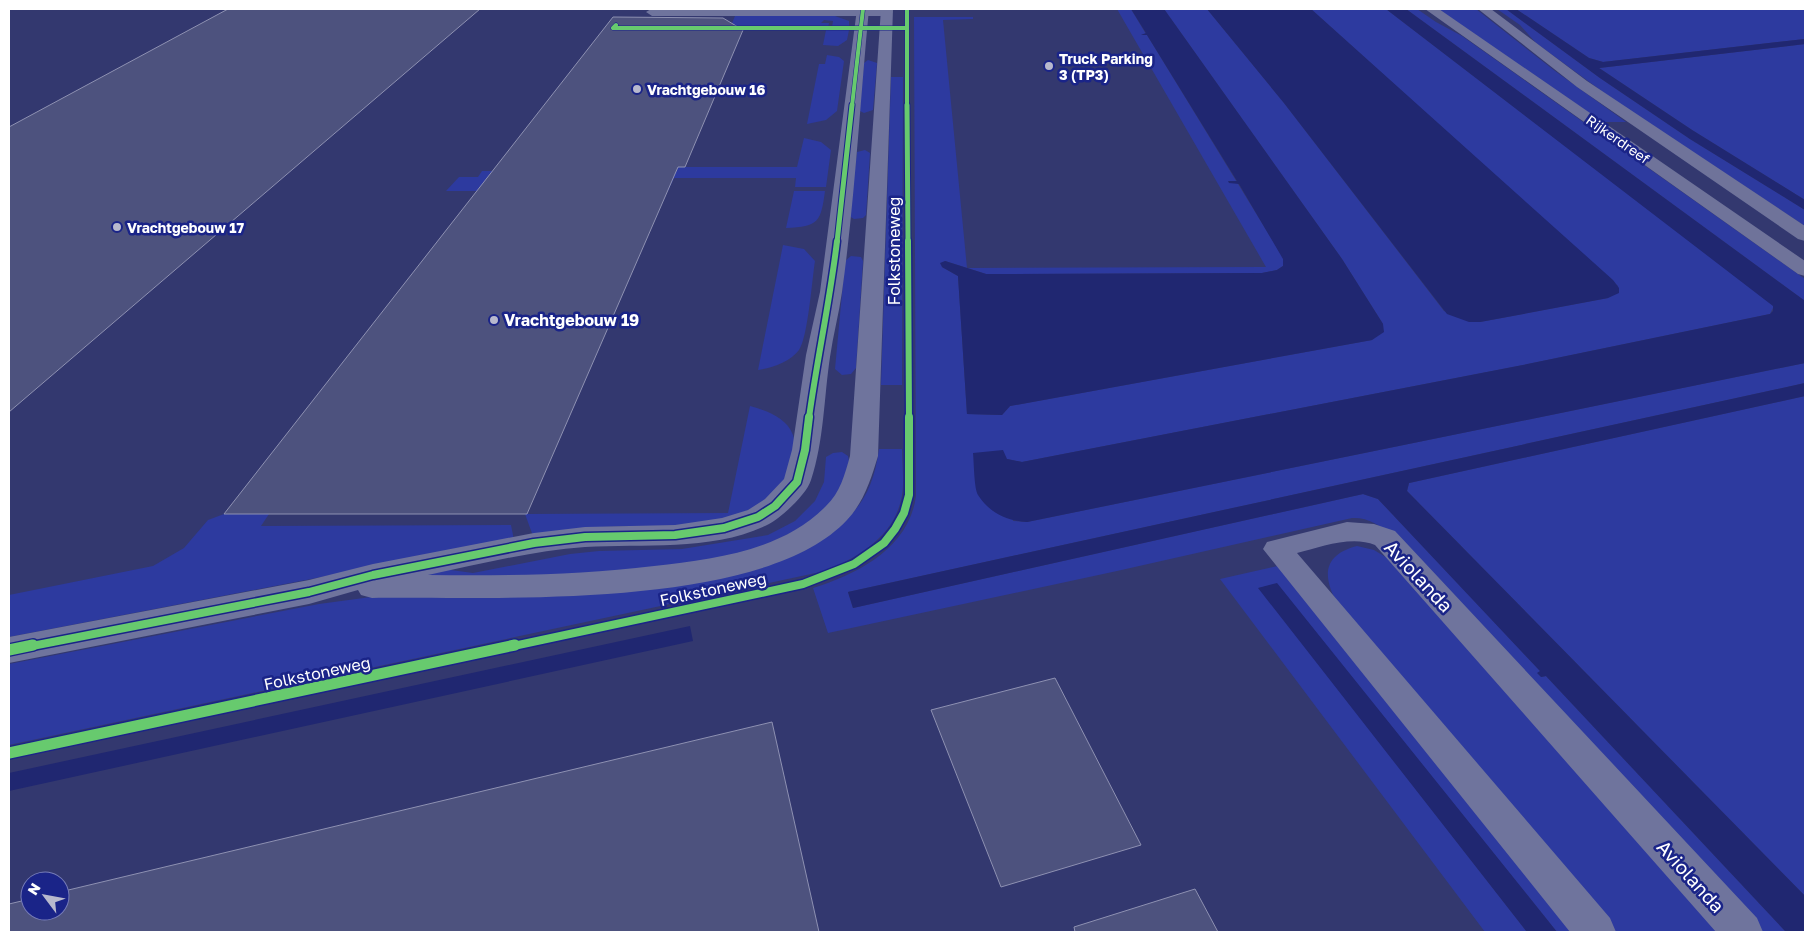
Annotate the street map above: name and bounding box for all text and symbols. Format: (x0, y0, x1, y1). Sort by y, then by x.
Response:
place label: Truck Parking 3 (TP3) (1059, 50, 1153, 83)
marker: Truck Parking 3 (TP3) (1043, 60, 1055, 72)
place label: Vrachtgebouw 16 (647, 81, 765, 98)
marker: Vrachtgebouw 16 (631, 83, 643, 95)
street label: Rijkerdreef (1583, 111, 1653, 167)
street label: Folkstoneweg (884, 197, 904, 305)
place label: Vrachtgebouw 17 (127, 219, 244, 236)
marker: Vrachtgebouw 17 (111, 221, 123, 233)
place label: Vrachtgebouw 19 (504, 310, 639, 330)
marker: Vrachtgebouw 19 (488, 314, 500, 326)
street label: Aviolanda (1380, 535, 1458, 617)
street label: Folkstoneweg (658, 568, 768, 610)
street label: Folkstoneweg (262, 652, 372, 694)
street label: Aviolanda (1652, 835, 1730, 917)
north arrow (20, 871, 70, 921)
text: N (24, 880, 44, 898)

